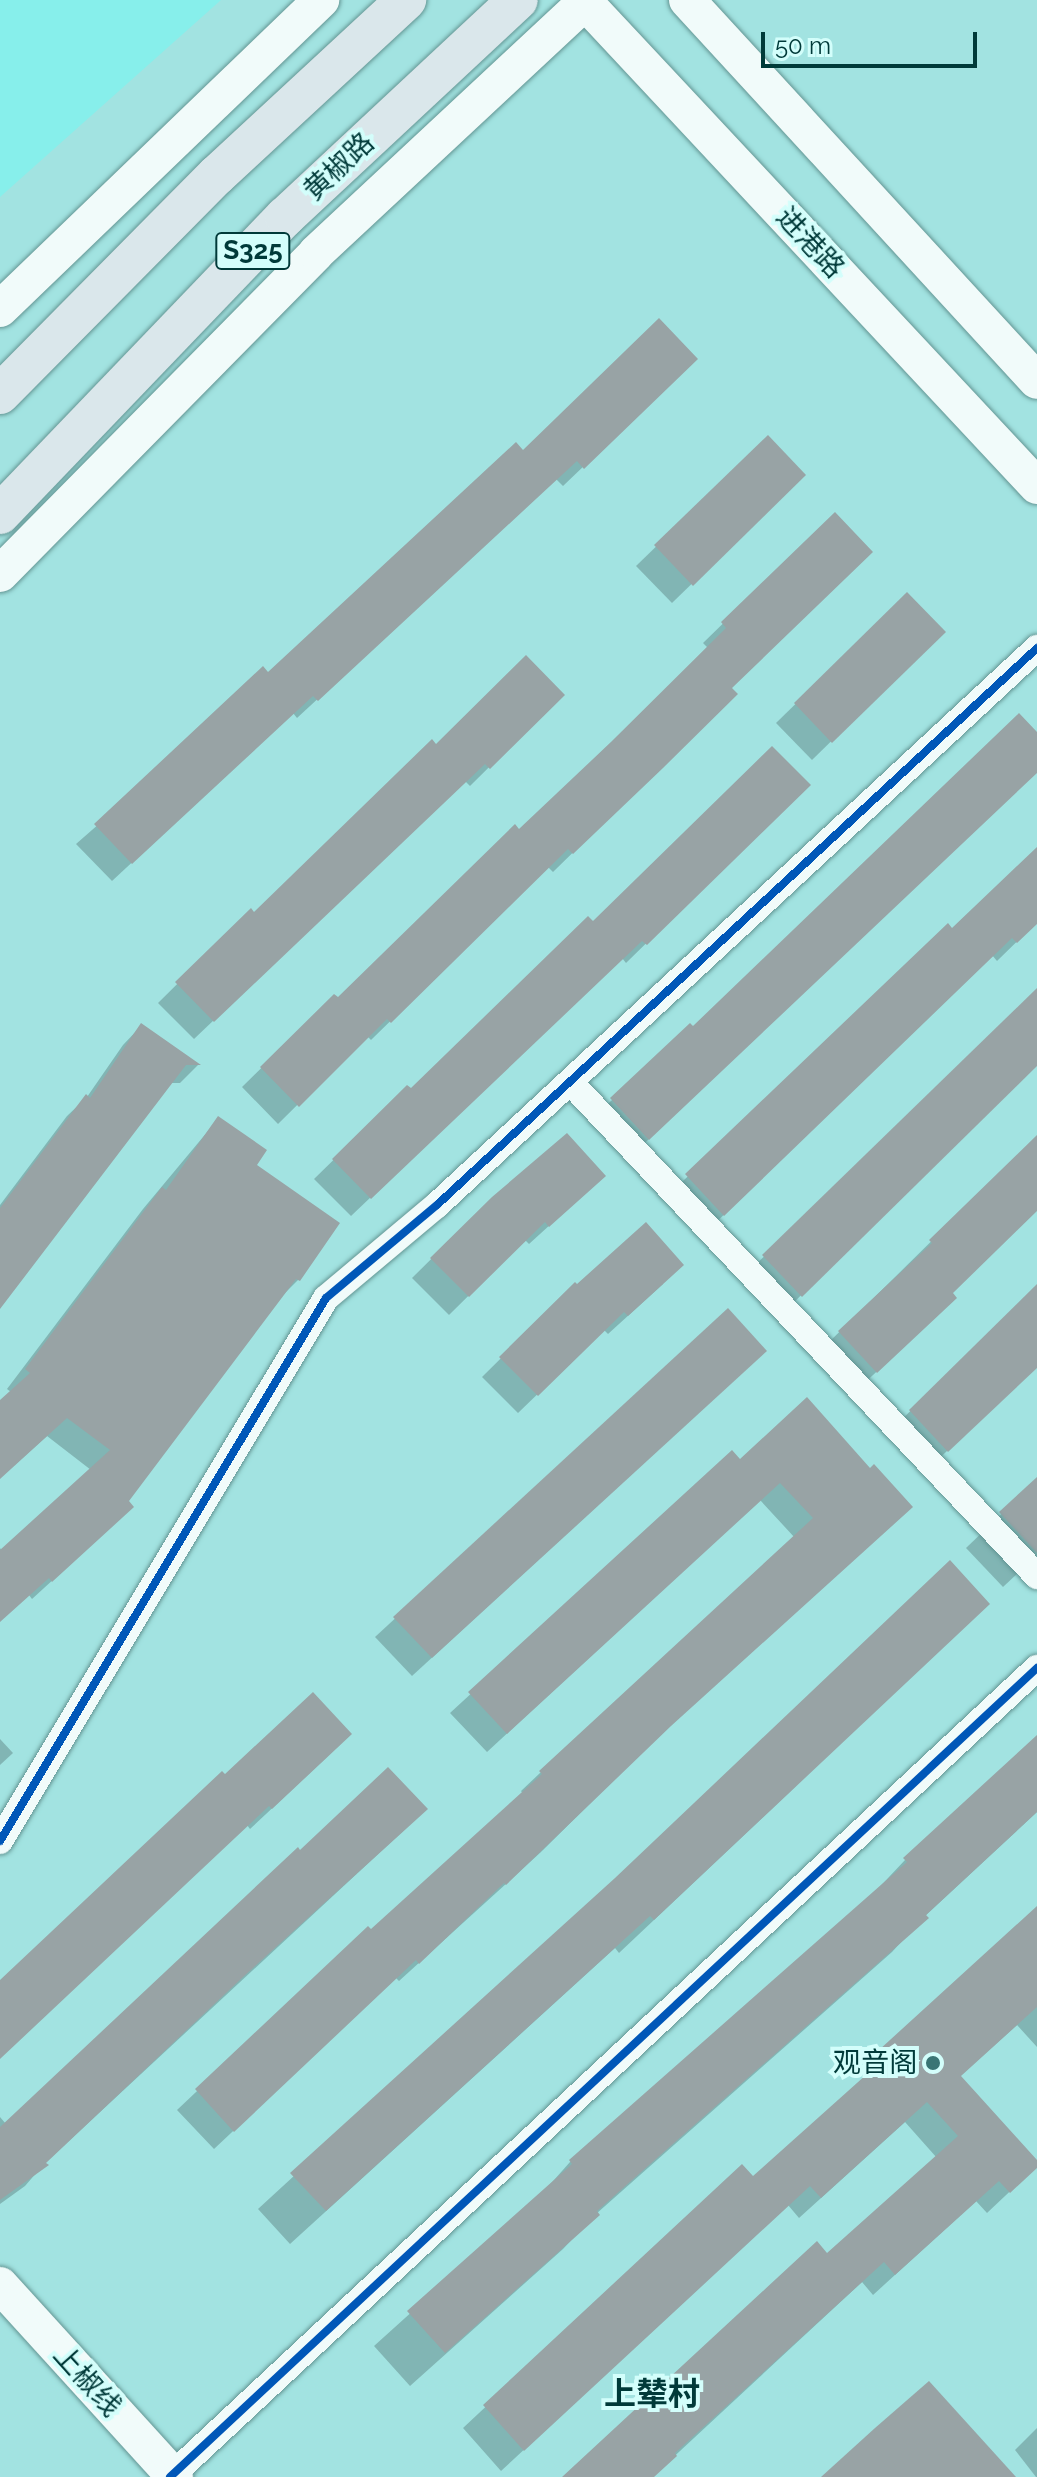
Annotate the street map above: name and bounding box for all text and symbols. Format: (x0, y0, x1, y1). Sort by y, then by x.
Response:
scale bar (765, 16, 981, 66)
text: 50 m (775, 31, 831, 60)
street label: 黄椒路 (297, 126, 381, 208)
street label: 进港路 (769, 201, 851, 285)
road number: S325 (215, 229, 291, 273)
place label: 观音阁 (833, 2046, 917, 2080)
marker: 观音阁 (924, 2054, 942, 2072)
street label: 上椒线 (46, 2339, 128, 2423)
district label: 上辇村 (604, 2375, 700, 2413)

